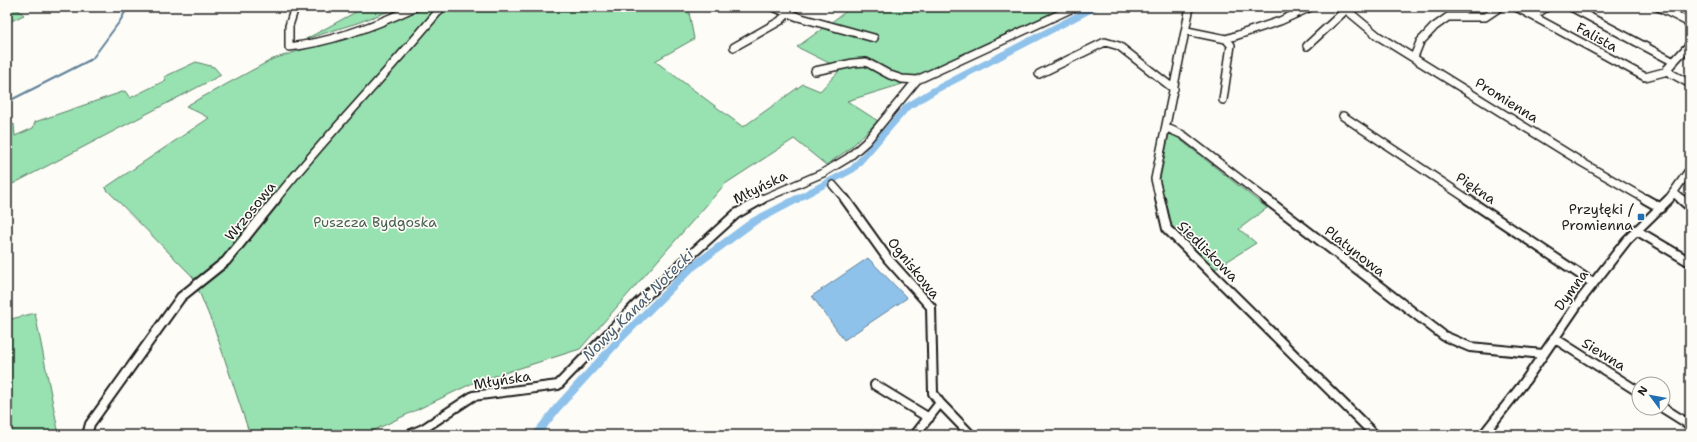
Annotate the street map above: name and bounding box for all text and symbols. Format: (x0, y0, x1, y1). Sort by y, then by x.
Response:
street label: Falista (1573, 18, 1621, 56)
street label: Promienna (1472, 73, 1542, 127)
street label: Młyńska (730, 166, 790, 208)
street label: Piękna (1453, 168, 1500, 208)
street label: Wrzosowa (221, 177, 280, 244)
place label: Przyłęki / Promienna (1561, 200, 1634, 234)
marker: Przyłęki / Promienna (1636, 212, 1646, 222)
park label: Puszcza Bydgoska (313, 213, 437, 231)
street label: Siedliskowa (1174, 217, 1242, 285)
street label: Platynowa (1321, 222, 1389, 280)
street label: Ogniskowa (884, 234, 944, 303)
water label: Nowy Kanał Notecki (578, 244, 699, 365)
street label: Dymna (1550, 266, 1592, 314)
street label: Siewna (1579, 334, 1630, 375)
street label: Młyńska (472, 367, 532, 393)
north arrow (1631, 376, 1671, 416)
text: N (1634, 383, 1652, 399)

